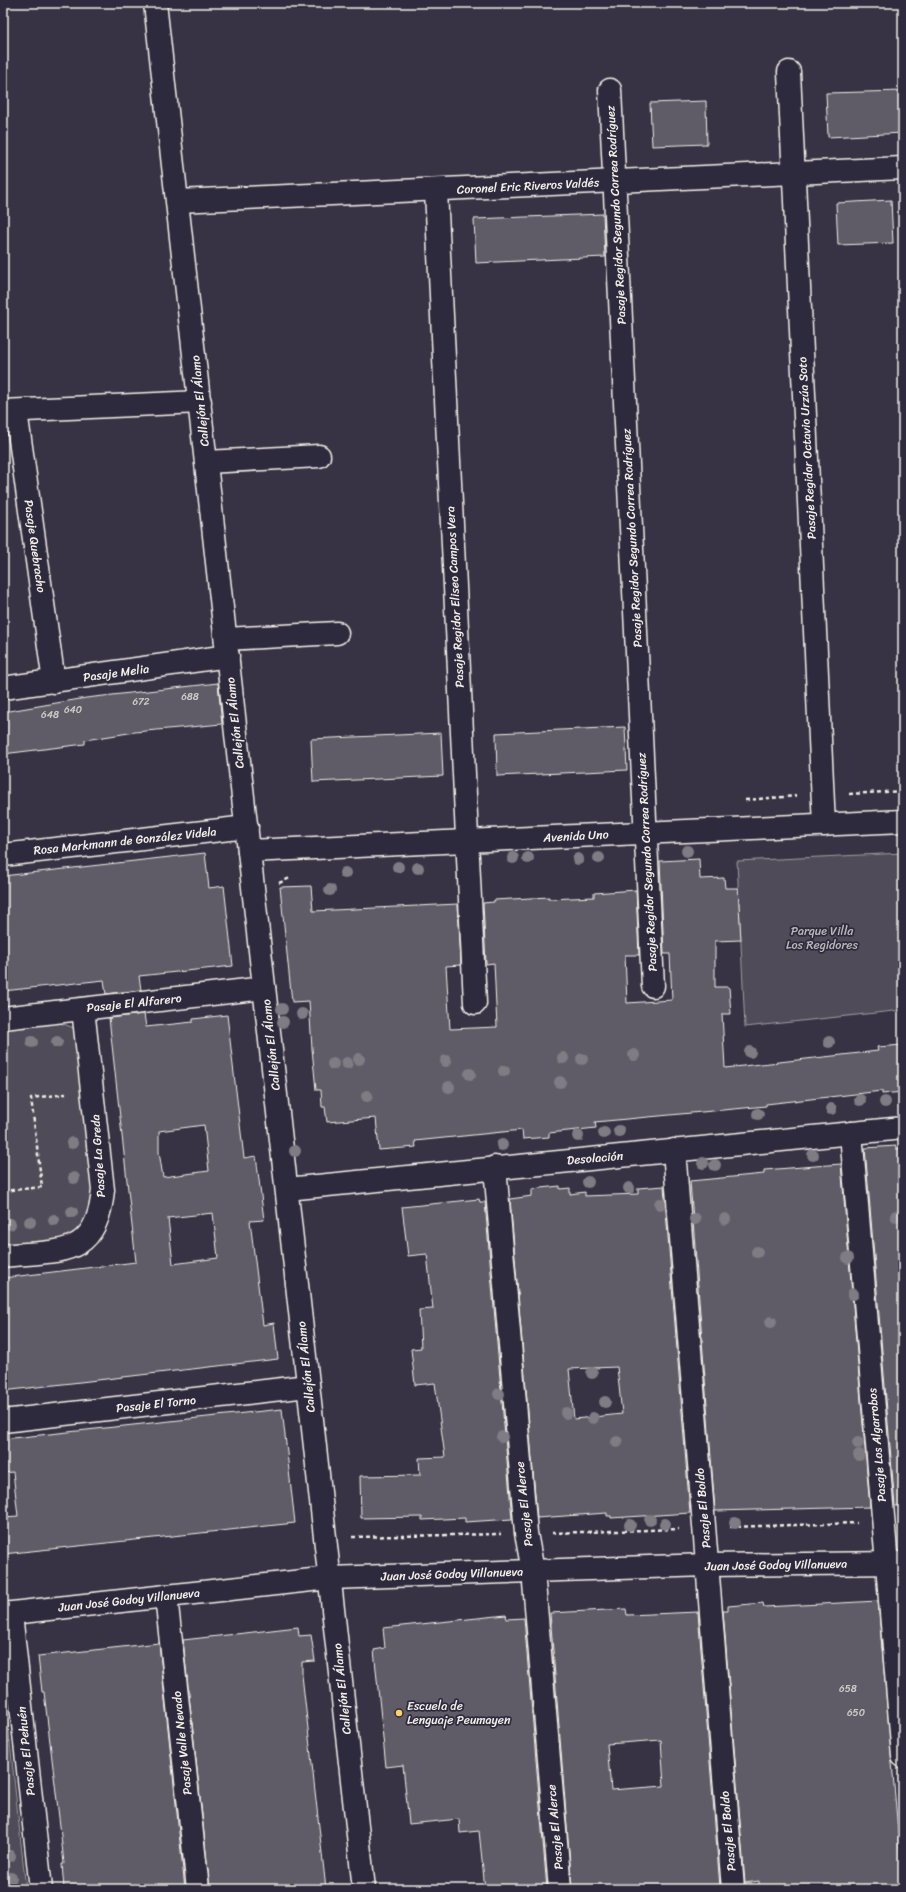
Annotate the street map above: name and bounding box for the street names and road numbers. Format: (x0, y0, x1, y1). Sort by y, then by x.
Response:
street label: Pasaje Regidor Segundo Correa Rodríguez (599, 105, 633, 325)
street label: Coronel Eric Riveros Valdés (456, 171, 600, 201)
street label: Callejón El Álamo (184, 354, 216, 448)
street label: Pasaje Regidor Octavio Urzúa Soto (791, 356, 823, 540)
street label: Pasaje Regidor Segundo Correa Rodríguez (615, 428, 649, 648)
street label: Pasaje Quebracho (18, 498, 52, 594)
street label: Pasaje Regidor Eliseo Campos Vera (439, 506, 471, 688)
street label: Pasaje Melia (82, 657, 150, 689)
street label: Callejón El Álamo (219, 676, 251, 770)
street label: Pasaje Regidor Segundo Correa Rodríguez (630, 752, 664, 972)
street label: Rosa Markmann de González Videla (32, 820, 218, 862)
street label: Avenida Uno (542, 823, 609, 849)
street label: Pasaje El Alfarero (85, 987, 183, 1019)
street label: Callejón El Álamo (255, 998, 287, 1092)
street label: Pasaje La Greda (84, 1114, 112, 1198)
street label: Desolación (566, 1145, 625, 1171)
street label: Callejón El Álamo (290, 1320, 322, 1414)
street label: Pasaje Los Algarrobos (861, 1387, 893, 1503)
street label: Pasaje El Torno (115, 1389, 197, 1419)
street label: Pasaje El Alerce (509, 1460, 539, 1548)
street label: Pasaje El Boldo (689, 1467, 717, 1549)
street label: Juan José Godoy Villanueva (704, 1553, 847, 1577)
street label: Juan José Godoy Villanueva (380, 1561, 523, 1588)
street label: Juan José Godoy Villanueva (56, 1582, 201, 1618)
street label: Callejón El Álamo (326, 1642, 358, 1736)
street label: Pasaje Valle Nevado (166, 1690, 198, 1796)
street label: Pasaje El Pehuén (10, 1705, 42, 1797)
street label: Pasaje El Alerce (540, 1784, 570, 1870)
street label: Pasaje El Boldo (714, 1790, 742, 1872)

